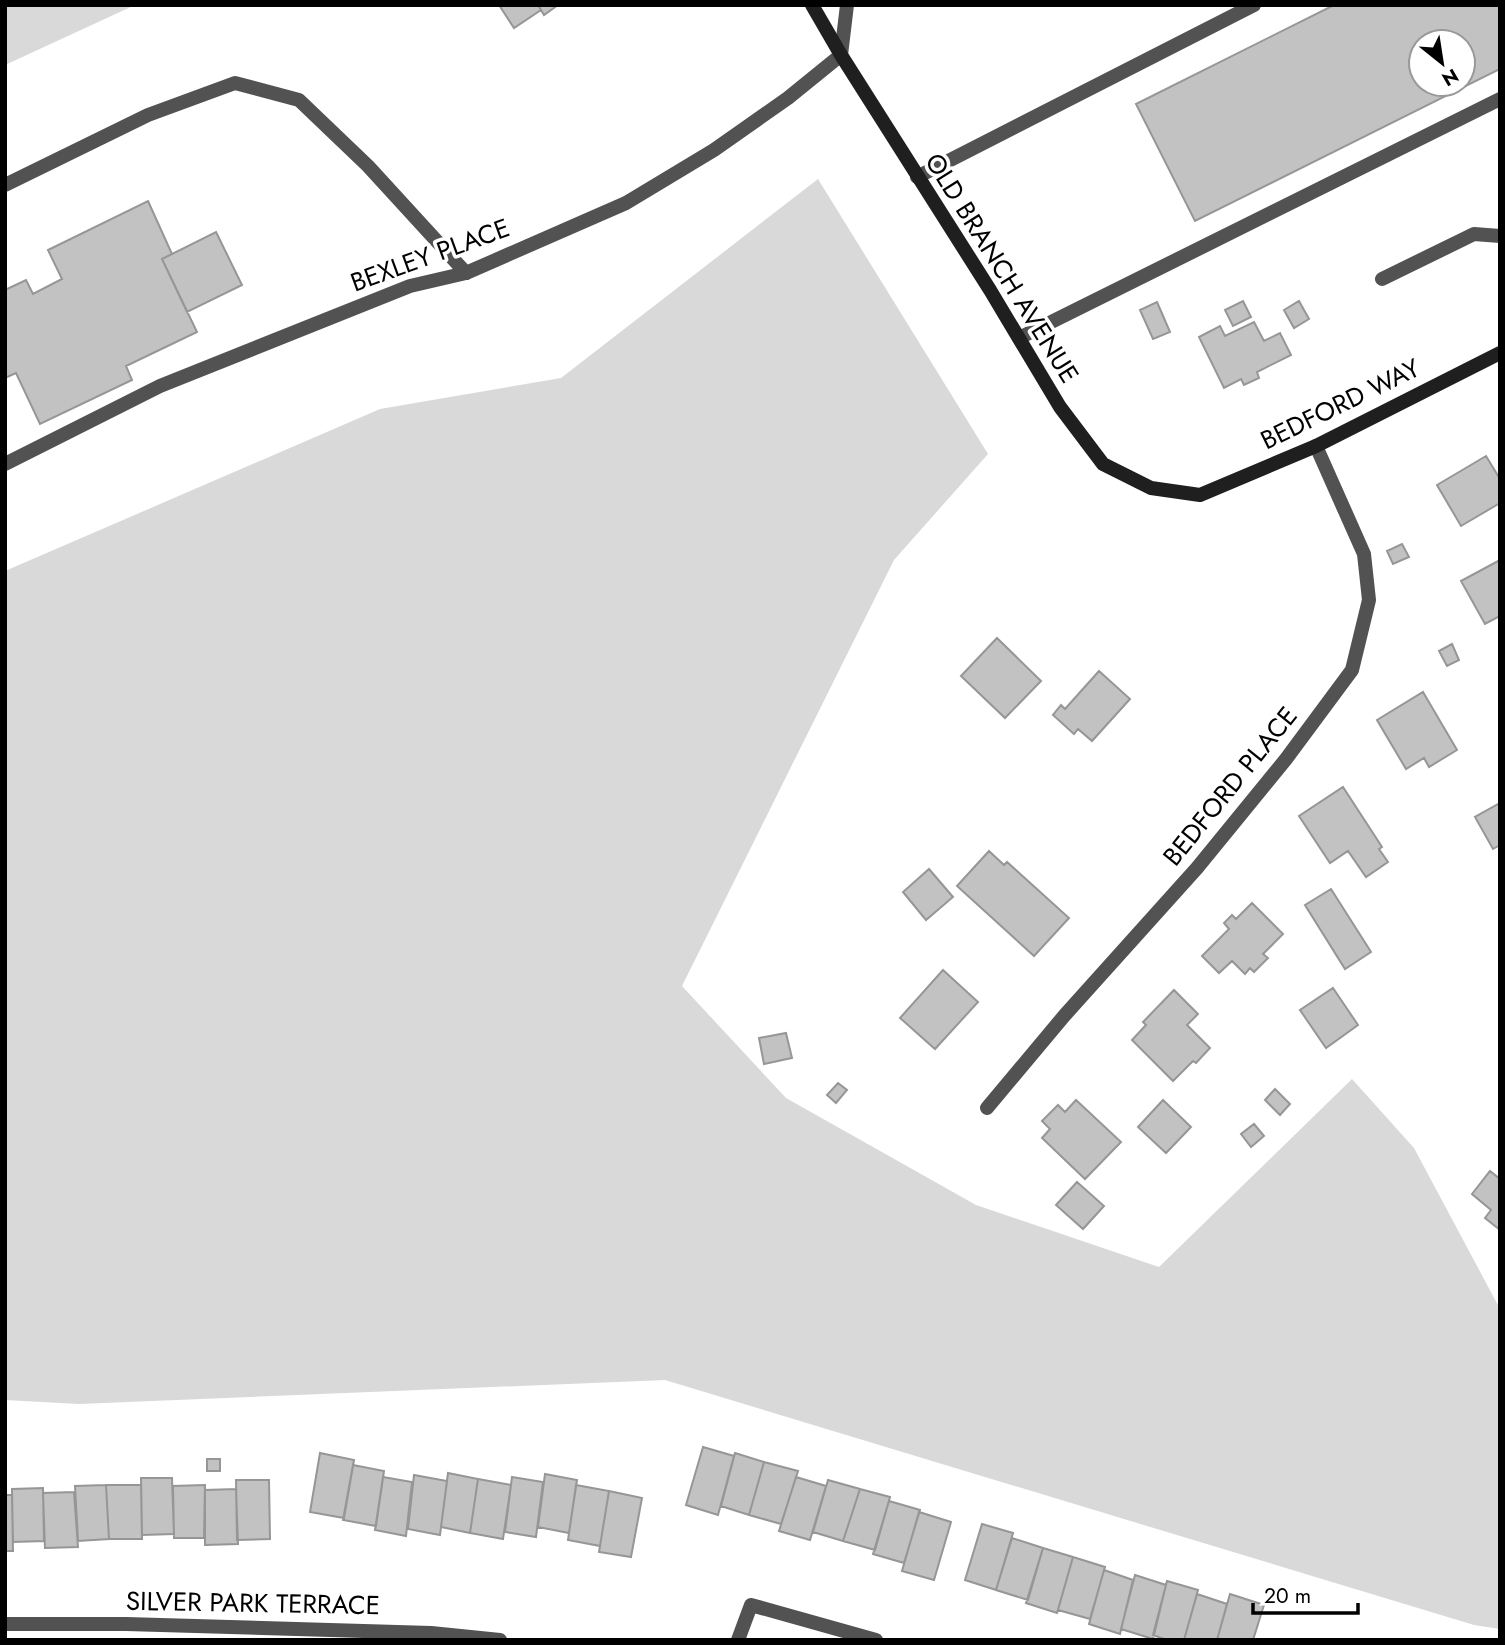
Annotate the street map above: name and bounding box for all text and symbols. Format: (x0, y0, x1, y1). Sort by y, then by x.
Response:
north arrow (1407, 28, 1477, 98)
text: N (1437, 62, 1464, 93)
street label: OLD BRANCH AVENUE (916, 146, 1088, 390)
street label: BEXLEY PLACE (345, 209, 515, 301)
street label: BEDFORD WAY (1254, 349, 1427, 459)
street label: BEDFORD PLACE (1154, 698, 1306, 874)
scale bar (1253, 1572, 1358, 1616)
text: 20 m (1264, 1581, 1311, 1611)
street label: SILVER PARK TERRACE (126, 1582, 380, 1624)

